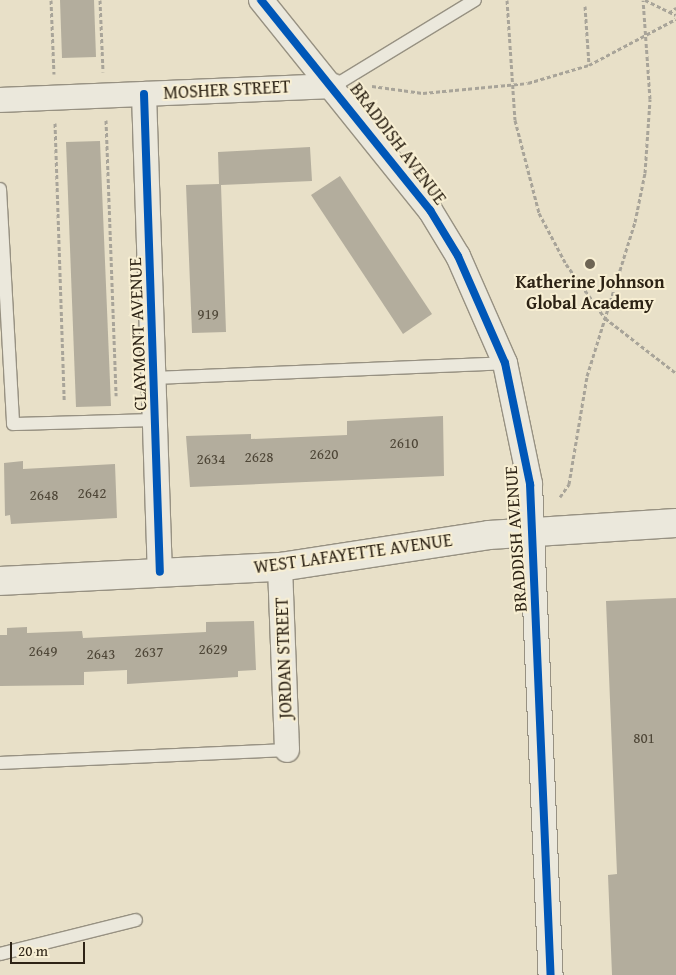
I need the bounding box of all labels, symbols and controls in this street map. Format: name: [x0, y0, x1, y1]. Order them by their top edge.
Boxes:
street label: MOSHER STREET: [163, 76, 291, 104]
street label: BRADDISH AVENUE: [345, 79, 451, 209]
street label: CLAYMONT AVENUE: [125, 257, 151, 411]
marker: Katherine Johnson Global Academy: [584, 258, 596, 270]
place label: Katherine Johnson Global Academy: [515, 272, 665, 314]
house number: 919: [197, 305, 219, 323]
house number: 2610: [390, 434, 418, 452]
house number: 2620: [310, 445, 338, 463]
house number: 2628: [245, 448, 273, 466]
house number: 2634: [197, 450, 225, 468]
street label: BRADDISH AVENUE: [500, 465, 532, 613]
house number: 2642: [78, 484, 106, 502]
house number: 2648: [30, 486, 58, 504]
street label: WEST LAFAYETTE AVENUE: [252, 529, 454, 579]
street label: JORDAN STREET: [271, 597, 297, 719]
house number: 2629: [199, 640, 227, 658]
house number: 2649: [29, 642, 57, 660]
house number: 2637: [135, 643, 163, 661]
house number: 2643: [87, 645, 115, 663]
house number: 801: [633, 729, 655, 747]
scale bar: [12, 932, 88, 964]
text: 20 m: [18, 940, 48, 961]

